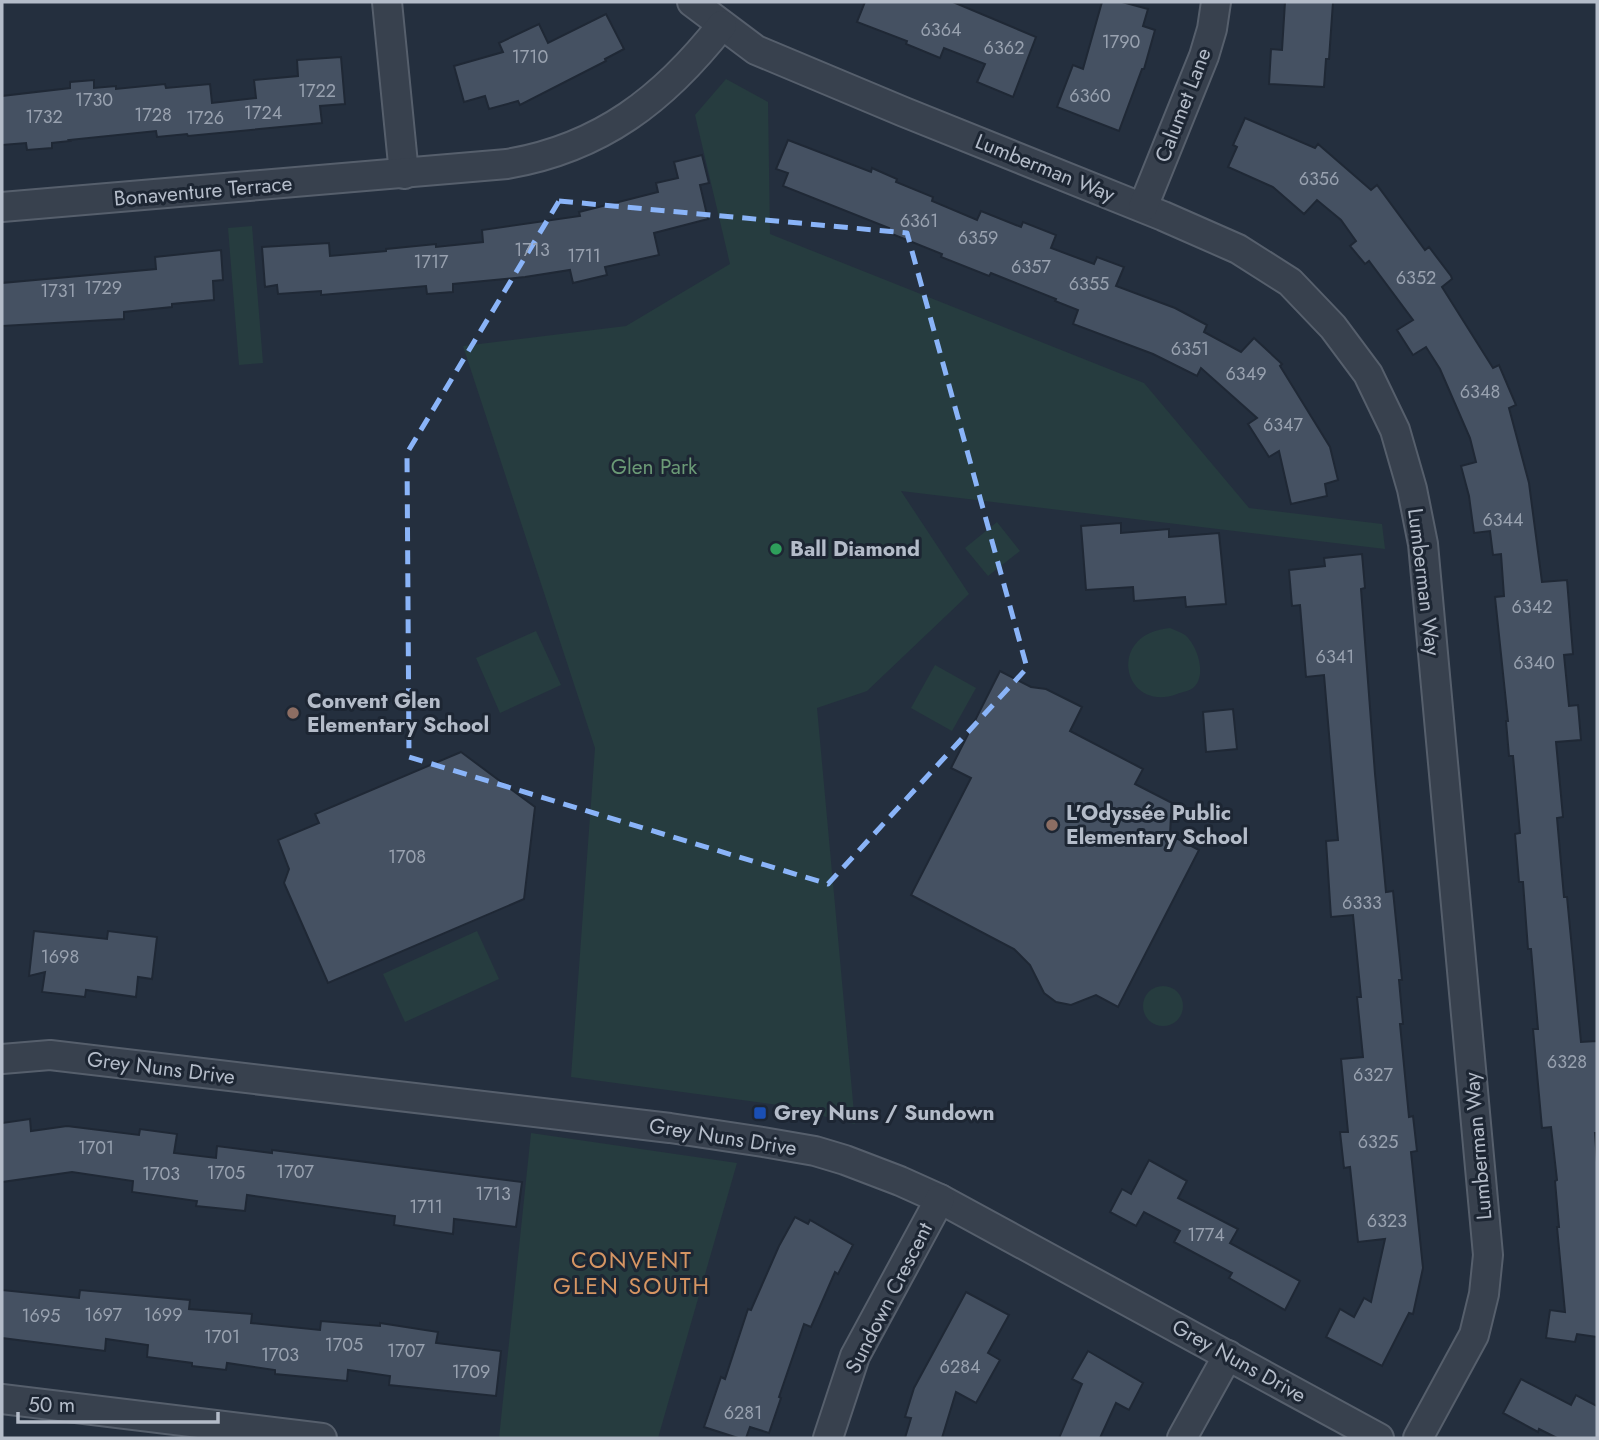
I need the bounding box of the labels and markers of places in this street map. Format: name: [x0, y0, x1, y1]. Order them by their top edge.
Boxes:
place label: Ball Diamond: [790, 534, 920, 564]
marker: Ball Diamond: [768, 541, 784, 557]
place label: Convent Glen Elementary School: [307, 686, 489, 740]
marker: Convent Glen Elementary School: [285, 705, 301, 721]
place label: L'Odyssée Public Elementary School: [1066, 798, 1248, 852]
marker: L'Odyssée Public Elementary School: [1044, 817, 1060, 833]
place label: Grey Nuns / Sundown: [774, 1098, 995, 1128]
marker: Grey Nuns / Sundown: [752, 1105, 768, 1121]

